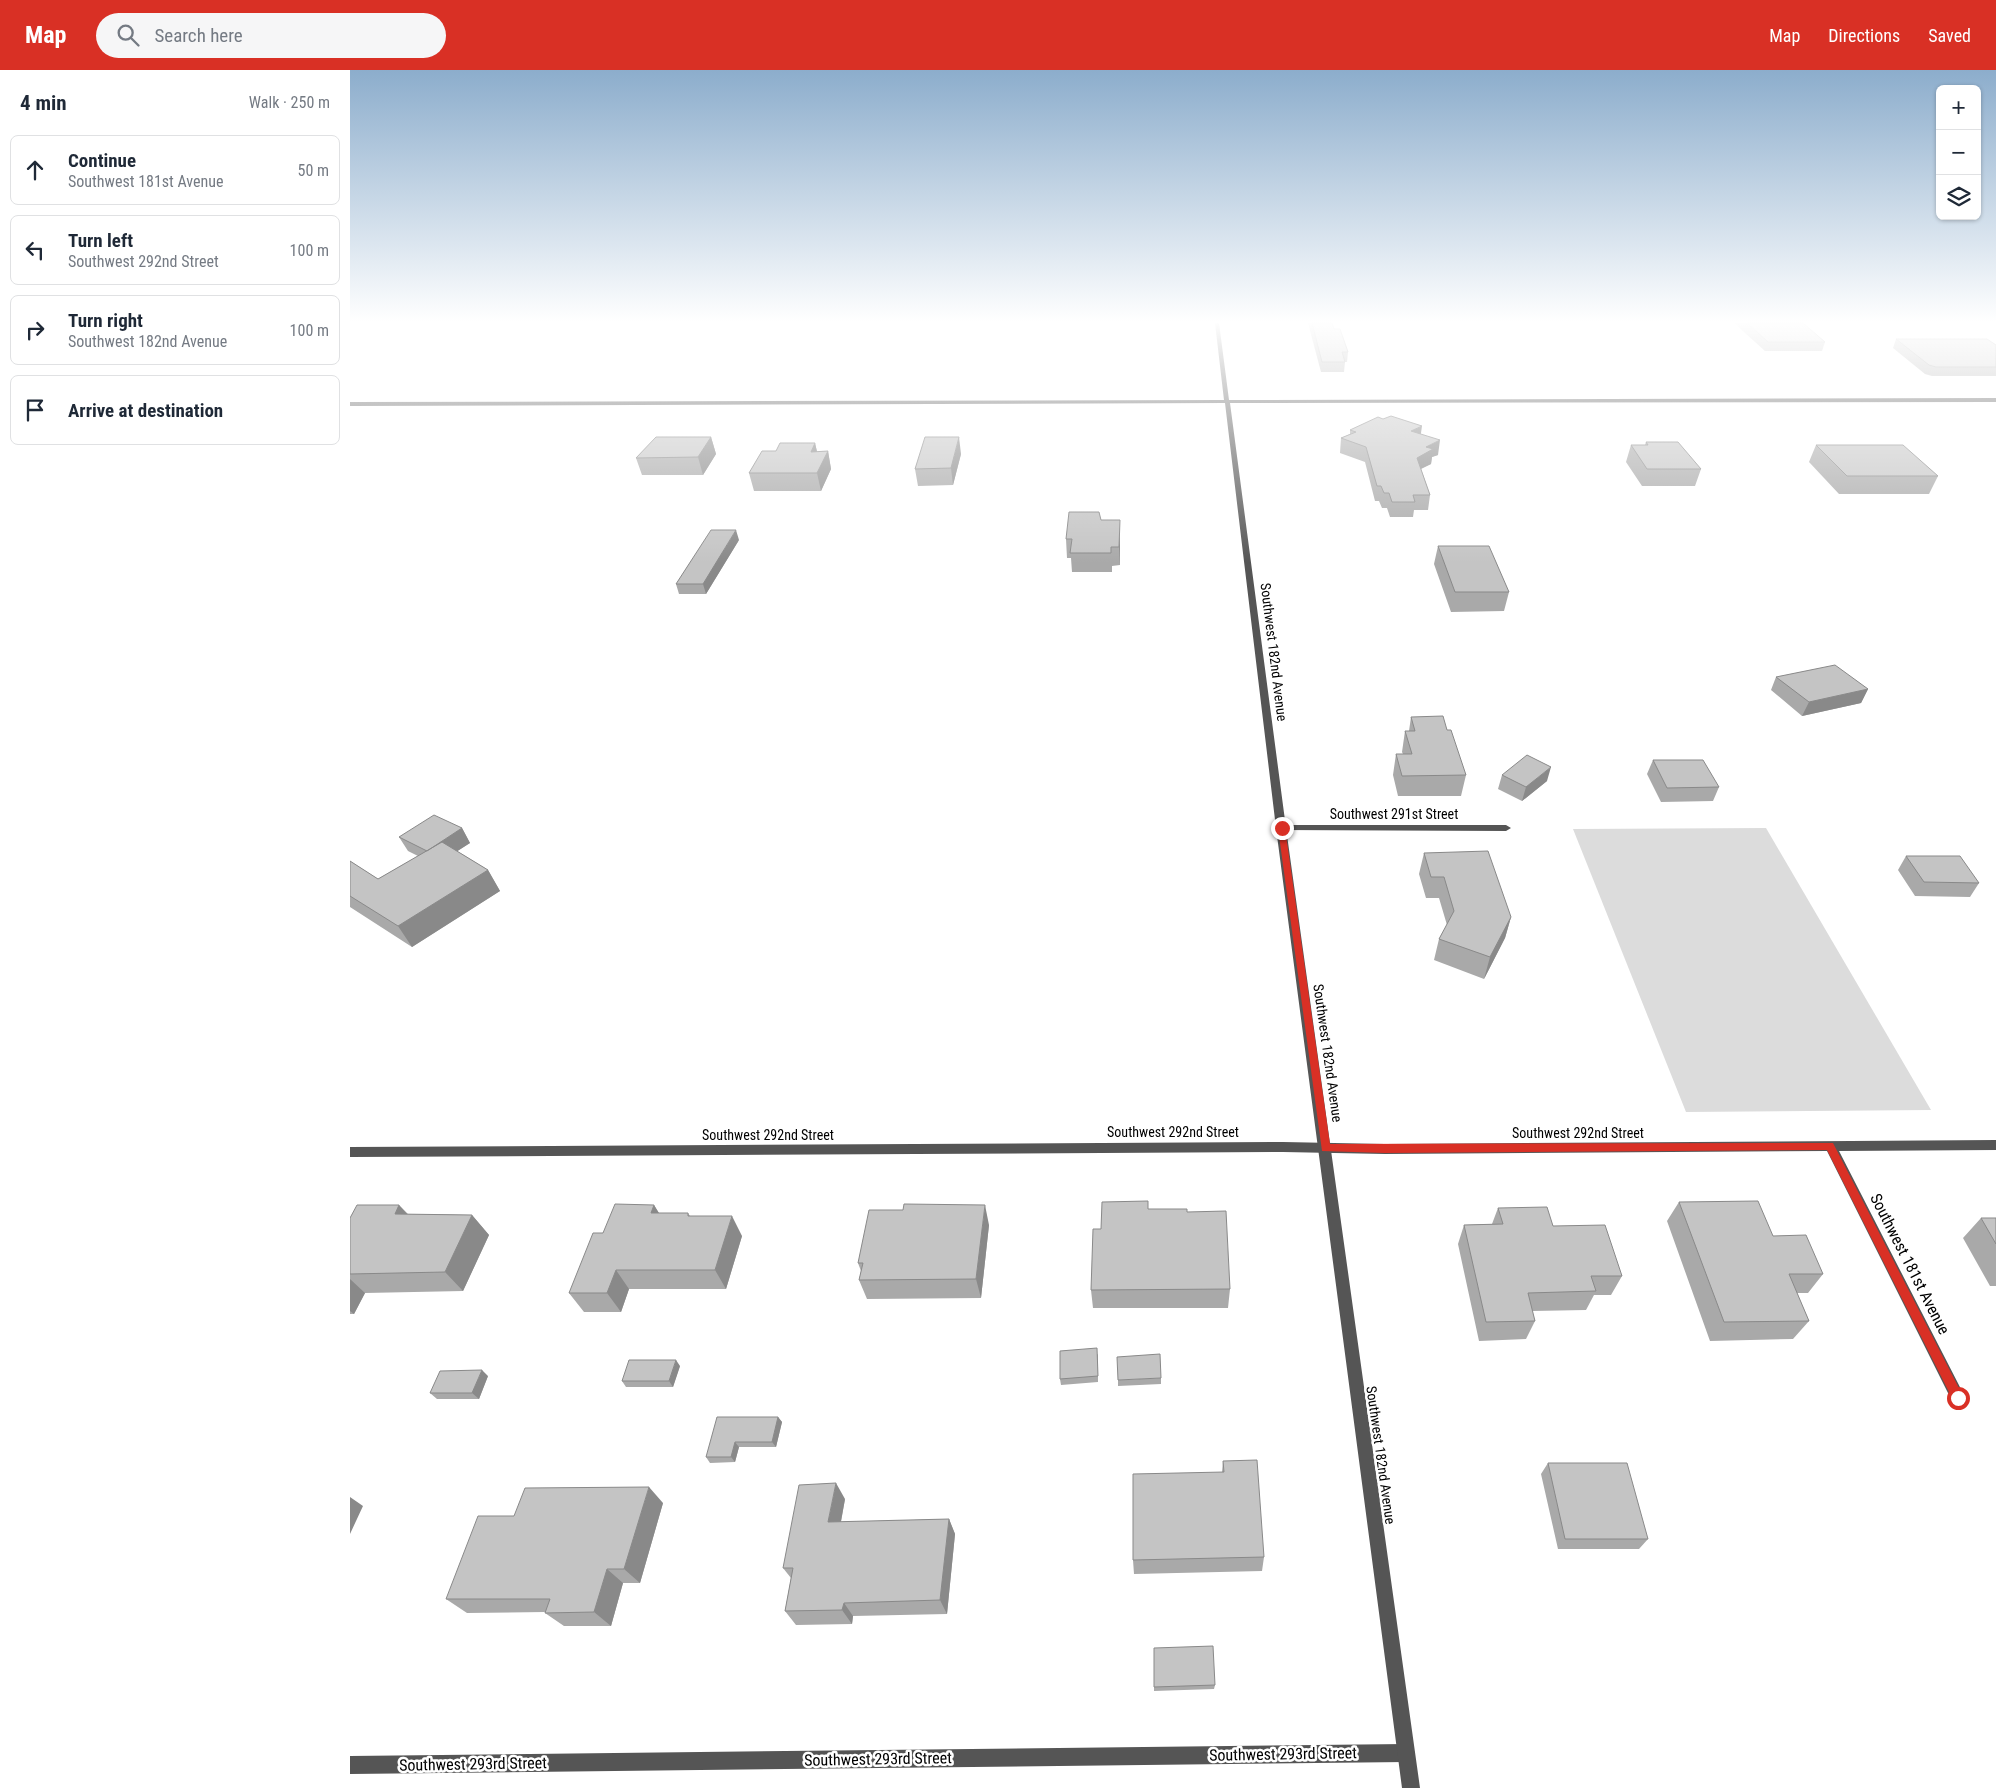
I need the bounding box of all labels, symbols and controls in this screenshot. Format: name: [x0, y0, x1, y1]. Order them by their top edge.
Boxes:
search box: [96, 13, 446, 58]
text: Map: [25, 21, 66, 49]
icon: search: [114, 21, 142, 49]
text: Search here: [154, 24, 243, 47]
text: Map: [1769, 25, 1800, 46]
text: Directions: [1828, 25, 1900, 46]
text: Saved: [1928, 25, 1971, 46]
map controls: [1936, 85, 1981, 220]
button: +: [1936, 85, 1981, 130]
text: 4 min: [20, 91, 67, 115]
text: Walk · 250 m: [249, 93, 330, 112]
button: −: [1936, 130, 1981, 175]
text: Continue: [68, 149, 136, 172]
icon: ahead: [21, 156, 49, 184]
text: 50 m: [297, 161, 329, 180]
text: Southwest 181st Avenue: [68, 172, 224, 191]
button: layers: [1936, 175, 1981, 220]
text: Turn left: [68, 229, 133, 252]
icon: left: [21, 236, 49, 264]
text: 100 m: [290, 241, 329, 260]
text: Southwest 292nd Street: [68, 252, 219, 271]
text: Turn right: [68, 309, 143, 332]
icon: right: [21, 316, 49, 344]
text: 100 m: [290, 321, 329, 340]
text: Southwest 182nd Avenue: [68, 332, 227, 351]
icon: arrive: [21, 396, 49, 424]
text: Arrive at destination: [68, 399, 223, 422]
street label: Southwest 182nd Avenue: [1258, 582, 1290, 723]
street label: Southwest 291st Street: [1330, 806, 1458, 822]
route end: [1271, 817, 1294, 840]
street label: Southwest 182nd Avenue: [1310, 983, 1346, 1124]
street label: Southwest 292nd Street: [1107, 1124, 1239, 1140]
street label: Southwest 292nd Street: [1512, 1125, 1644, 1141]
street label: Southwest 292nd Street: [702, 1127, 834, 1143]
street label: Southwest 181st Avenue: [1866, 1190, 1954, 1338]
street label: Southwest 182nd Avenue: [1363, 1385, 1399, 1526]
route start: [1947, 1387, 1970, 1410]
street label: Southwest 293rd Street: [1209, 1743, 1357, 1765]
street label: Southwest 293rd Street: [804, 1748, 952, 1770]
street label: Southwest 293rd Street: [399, 1753, 547, 1775]

